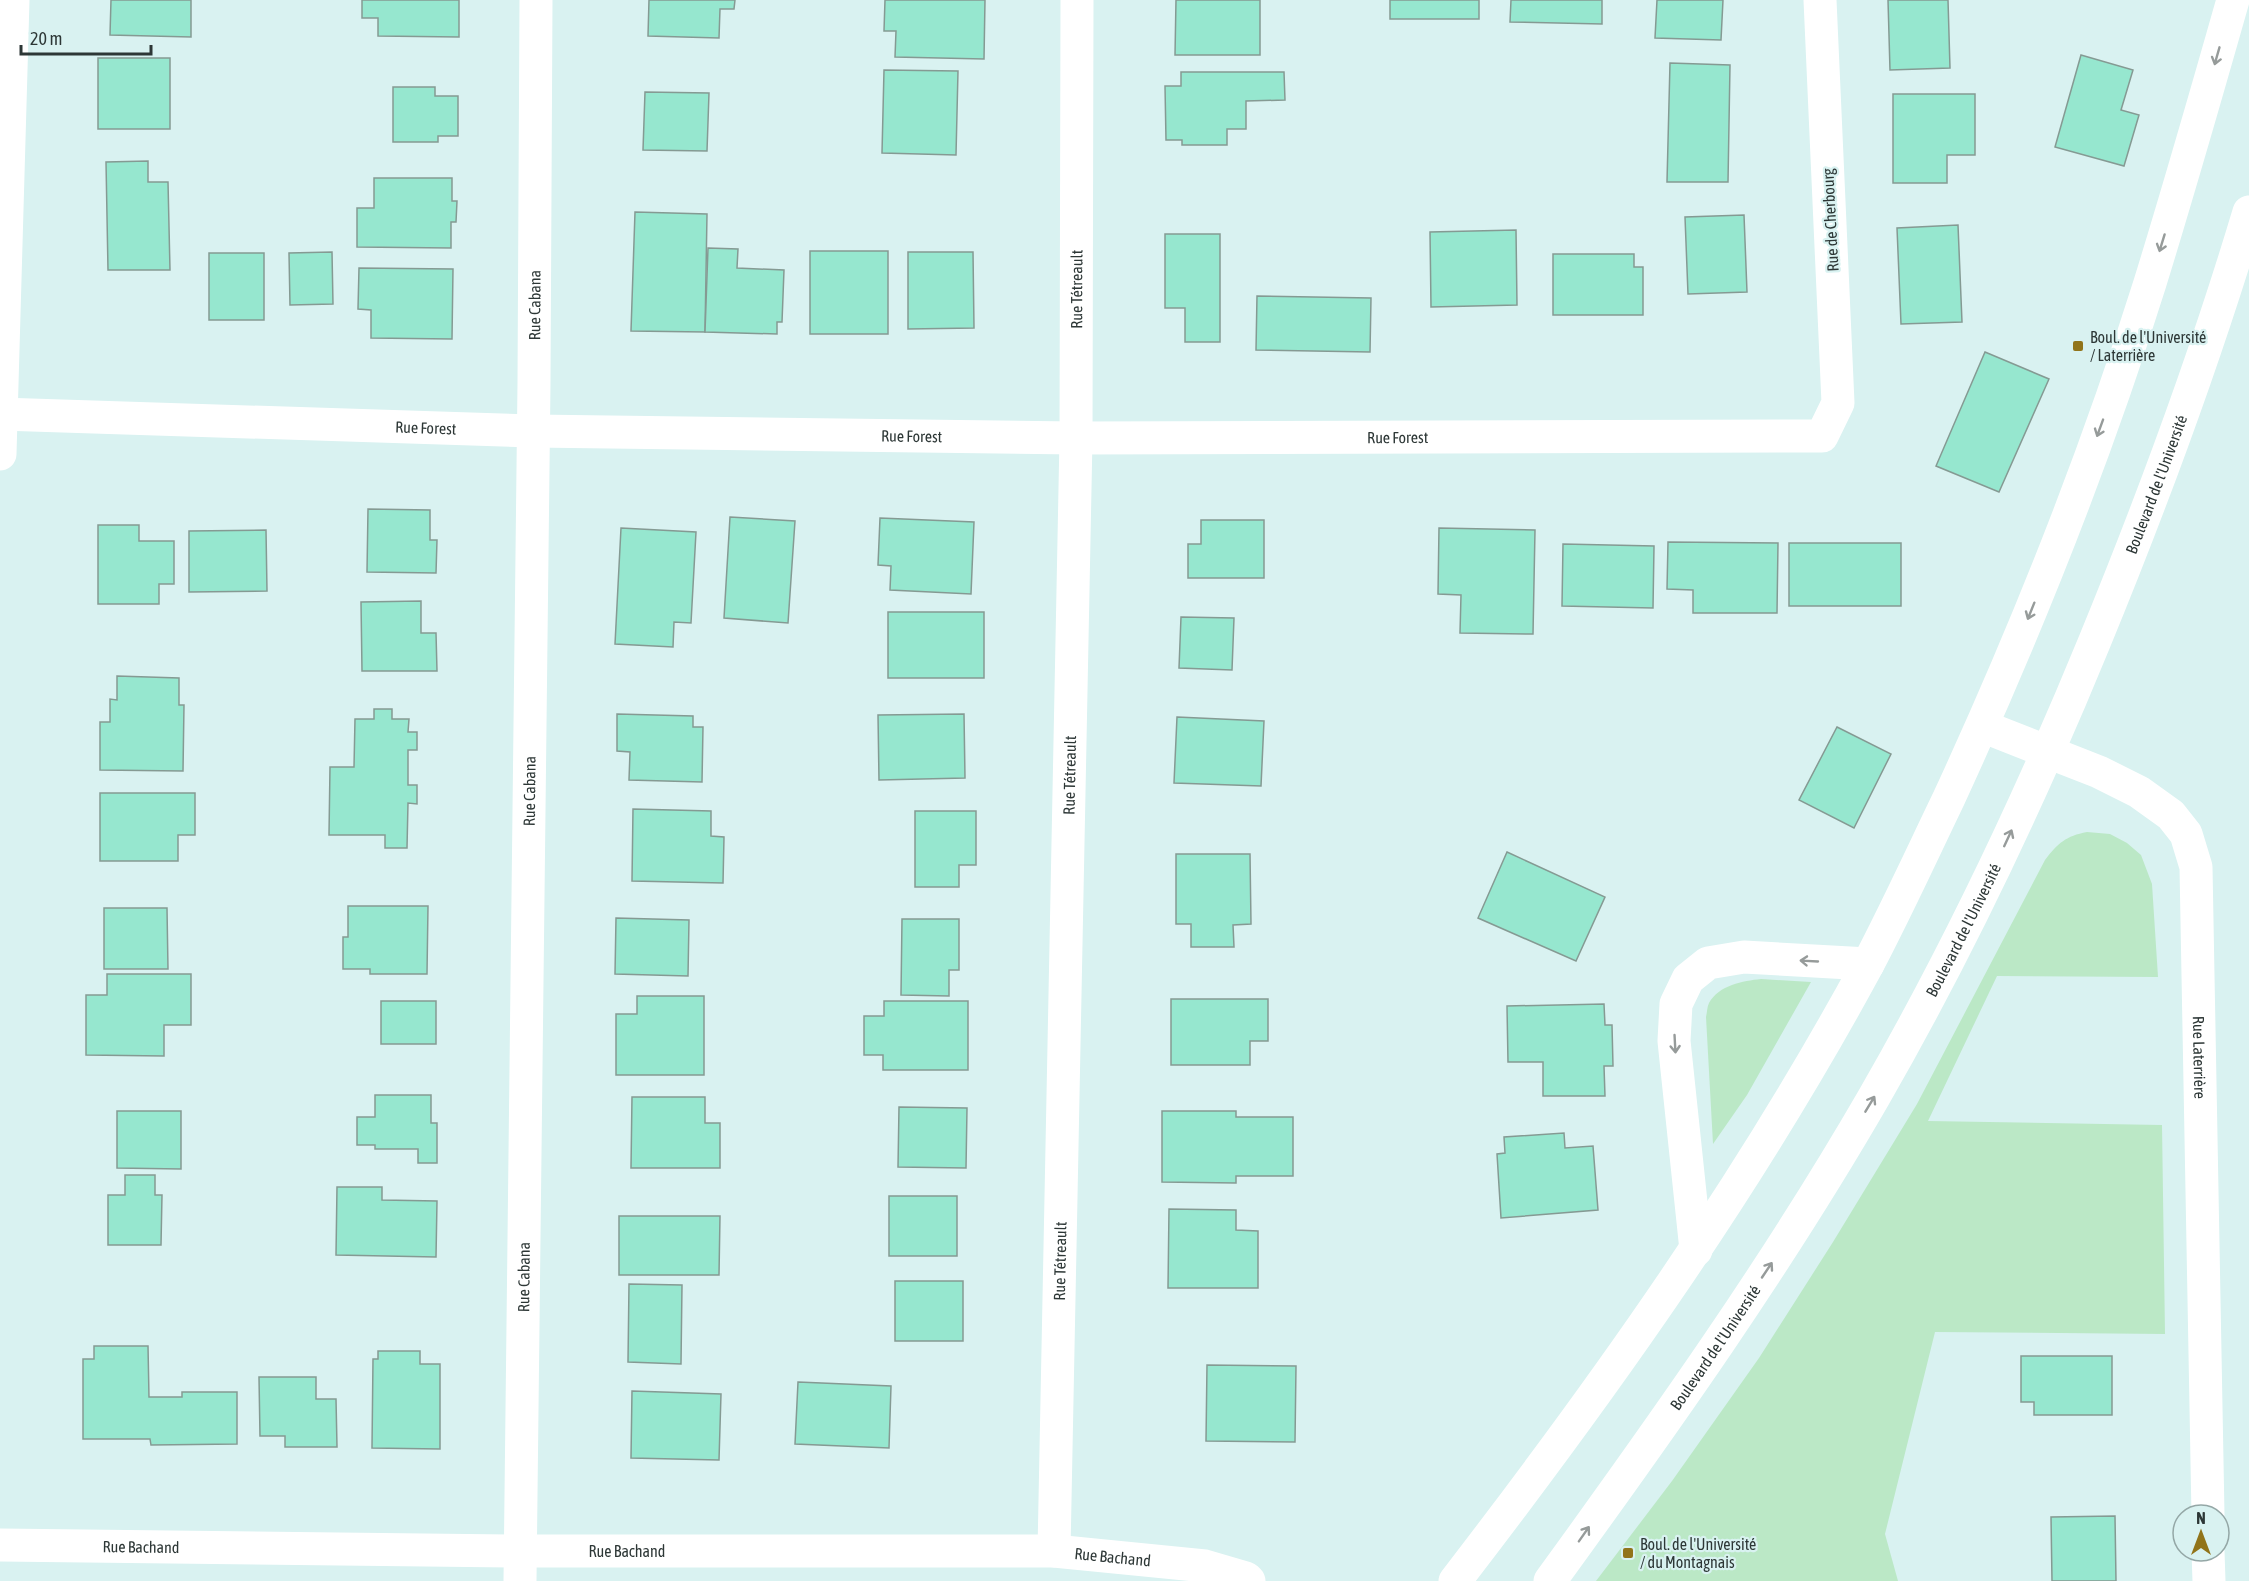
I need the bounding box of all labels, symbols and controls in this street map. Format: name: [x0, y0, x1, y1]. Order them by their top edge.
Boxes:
scale bar: [21, 18, 152, 56]
text: 20 m: [30, 28, 62, 49]
one-way arrow: [2211, 46, 2222, 65]
street label: Rue de Cherbourg: [1818, 168, 1843, 272]
one-way arrow: [2156, 233, 2167, 252]
street label: Rue Tétreault: [1067, 249, 1085, 329]
street label: Rue Cabana: [525, 270, 544, 340]
place label: Boul. de l'Université / Laterrière: [2090, 328, 2206, 364]
marker: Boul. de l'Université / Laterrière: [2071, 339, 2085, 353]
street label: Boulevard de l'Université: [2122, 413, 2190, 556]
street label: Rue Forest: [395, 418, 457, 438]
one-way arrow: [2093, 418, 2104, 437]
street label: Rue Forest: [881, 426, 943, 445]
street label: Rue Forest: [1367, 428, 1429, 446]
one-way arrow: [2025, 601, 2036, 619]
street label: Rue Tétreault: [1060, 735, 1079, 815]
street label: Rue Cabana: [520, 756, 539, 826]
one-way arrow: [2003, 830, 2015, 848]
street label: Boulevard de l'Université: [1922, 861, 2004, 1000]
one-way arrow: [1800, 955, 1820, 966]
street label: Rue Laterrière: [2190, 1016, 2209, 1099]
one-way arrow: [1670, 1033, 1681, 1053]
one-way arrow: [1864, 1096, 1876, 1113]
street label: Rue Tétreault: [1050, 1221, 1070, 1301]
street label: Rue Cabana: [514, 1242, 533, 1312]
one-way arrow: [1760, 1261, 1773, 1278]
street label: Boulevard de l'Université: [1666, 1282, 1764, 1413]
north arrow: [2171, 1503, 2231, 1563]
text: N: [2196, 1509, 2206, 1527]
one-way arrow: [1578, 1526, 1590, 1542]
place label: Boul. de l'Université / du Montagnais: [1640, 1535, 1756, 1572]
street label: Rue Bachand: [103, 1537, 179, 1556]
street label: Rue Bachand: [589, 1542, 665, 1560]
street label: Rue Bachand: [1074, 1544, 1152, 1570]
marker: Boul. de l'Université / du Montagnais: [1621, 1546, 1635, 1560]

